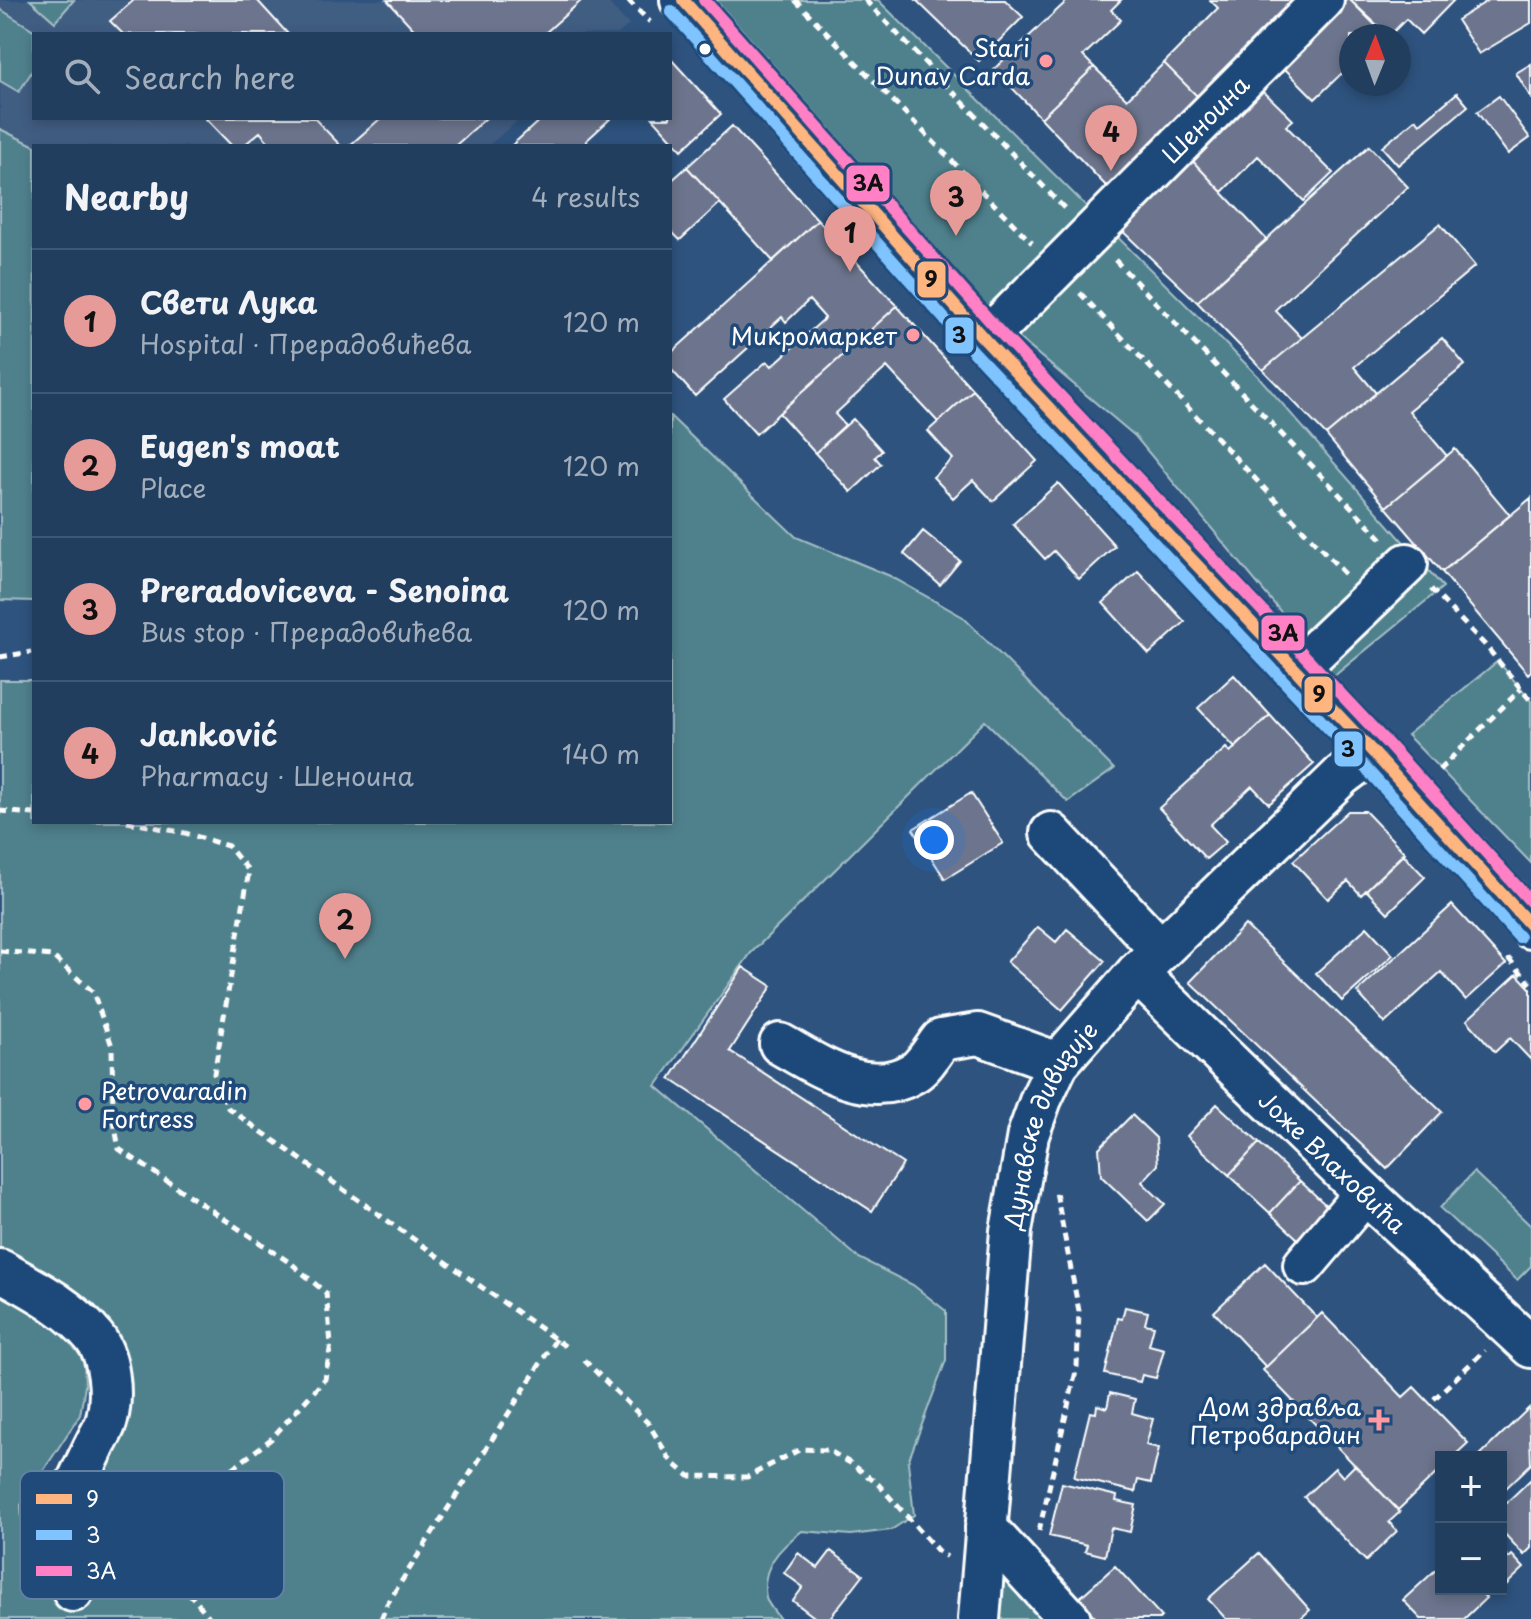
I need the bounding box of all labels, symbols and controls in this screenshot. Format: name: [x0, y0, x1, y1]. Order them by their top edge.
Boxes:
north arrow: [1339, 24, 1411, 96]
place label: Stari Dunav Carda: [876, 29, 1030, 93]
search box: [32, 32, 672, 120]
unlabelled marker: [697, 41, 713, 57]
marker: Stari Dunav Carda: [1037, 52, 1055, 70]
icon: search: [60, 54, 104, 98]
text: Search here: [124, 54, 296, 99]
street label: Шеноина: [1153, 67, 1257, 171]
pin: 4: [1085, 105, 1137, 171]
line badge: 3A: [845, 164, 891, 203]
text: 3A: [852, 165, 884, 198]
text: Nearby: [64, 170, 189, 222]
pin: 3: [930, 170, 982, 236]
text: 4 results: [531, 177, 640, 216]
pin: 1: [824, 206, 876, 272]
line badge: 9: [916, 260, 947, 299]
text: 9: [924, 261, 938, 294]
text: Свети Лука: [140, 279, 317, 324]
text: 1: [84, 302, 96, 341]
text: 120 m: [563, 302, 640, 341]
line badge: 3: [944, 316, 975, 355]
place label: Микромаркет: [731, 317, 897, 353]
text: 3: [952, 317, 966, 350]
text: Hospital · Прерадовићева: [140, 324, 471, 363]
marker: Микромаркет: [904, 326, 922, 344]
text: Eugen's moat: [140, 423, 340, 468]
text: 2: [81, 446, 99, 485]
text: 120 m: [563, 446, 640, 485]
text: Place: [140, 468, 206, 507]
text: Preradoviceva - Senoina: [140, 567, 509, 612]
text: 3: [81, 590, 99, 629]
text: 120 m: [563, 590, 640, 629]
text: Bus stop · Прерадовићева: [140, 612, 472, 651]
line badge: 3A: [1260, 614, 1306, 652]
text: 3A: [1267, 615, 1299, 648]
line badge: 9: [1303, 675, 1334, 714]
text: 9: [1312, 676, 1326, 709]
text: Janković: [140, 711, 278, 756]
line badge: 3: [1333, 730, 1364, 768]
text: 3: [1341, 731, 1355, 764]
text: 4: [81, 734, 99, 773]
text: 140 m: [562, 734, 640, 773]
text: Pharmacy · Шеноина: [140, 756, 414, 795]
your location: [914, 820, 954, 860]
pin: 2: [319, 893, 371, 959]
street label: Дунавске дивизије: [994, 1013, 1105, 1233]
place label: Petrovaradin Fortress: [101, 1072, 248, 1136]
street label: Јоже Влаховића: [1251, 1082, 1415, 1241]
marker: Petrovaradin Fortress: [76, 1095, 94, 1113]
place label: Дом здравља Петроварадин: [1190, 1388, 1361, 1452]
marker: Дом здравља Петроварадин: [1368, 1409, 1390, 1431]
map controls: [1435, 1451, 1507, 1595]
button: +: [1435, 1451, 1507, 1523]
legend: [20, 1471, 284, 1599]
text: 9: [86, 1481, 99, 1514]
text: 3: [86, 1517, 101, 1550]
button: −: [1435, 1523, 1507, 1595]
text: 3A: [86, 1553, 117, 1586]

